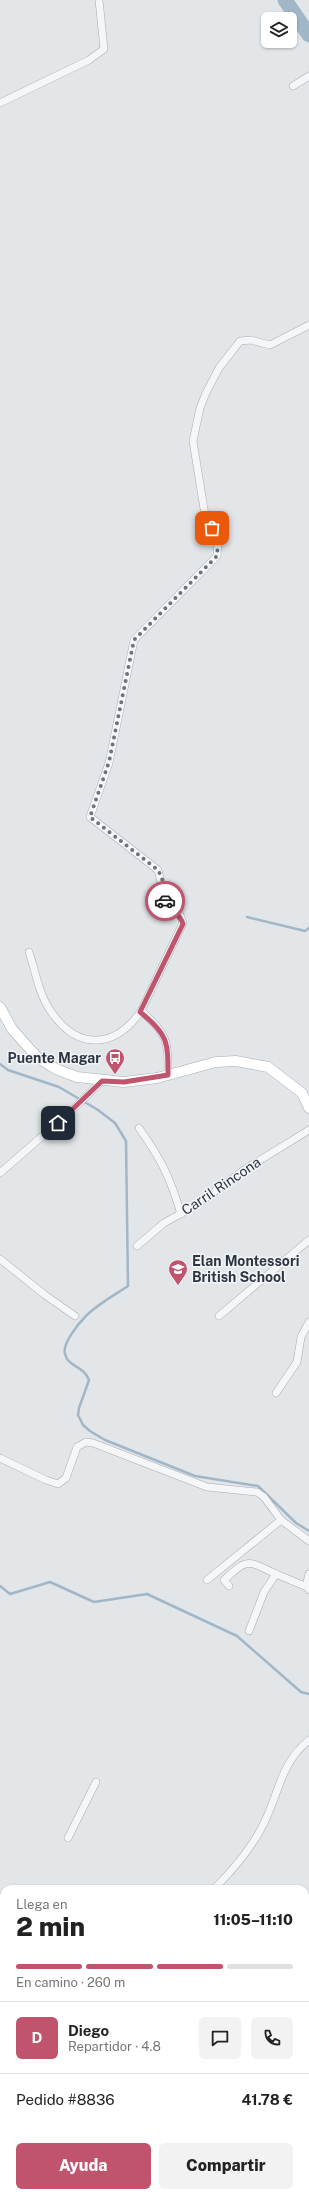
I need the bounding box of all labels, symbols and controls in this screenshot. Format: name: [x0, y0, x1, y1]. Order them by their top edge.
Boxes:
map controls: [261, 12, 297, 48]
button: layers: [261, 12, 297, 48]
pin: [195, 511, 229, 545]
icon: bag: [201, 517, 223, 539]
courier: [145, 881, 185, 921]
icon: car: [154, 890, 176, 912]
bus stop icon: Puente Magar: [104, 1047, 126, 1075]
place label: Puente Magar: [8, 1050, 101, 1066]
pin: [41, 1106, 75, 1140]
icon: home: [47, 1112, 69, 1134]
street label: Carril Rincona: [179, 1154, 263, 1218]
place label: Elan Montessori British School: [192, 1253, 299, 1285]
school or university icon: Elan Montessori British School: [167, 1258, 189, 1286]
text: Llega en: [16, 1897, 67, 1912]
text: 2 min: [16, 1911, 85, 1942]
text: 11:05–11:10: [213, 1911, 293, 1928]
text: En camino · 260 m: [16, 1975, 125, 1990]
button: chat: [199, 2017, 241, 2059]
button: phone: [251, 2017, 293, 2059]
text: Diego: [68, 2022, 109, 2039]
text: D: [32, 2029, 42, 2046]
text: Repartidor · 4.8: [68, 2039, 161, 2054]
text: Pedido #8836: [16, 2091, 115, 2108]
text: 41.78 €: [241, 2091, 293, 2108]
button: Ayuda: [16, 2143, 151, 2189]
button: Compartir: [159, 2143, 293, 2189]

